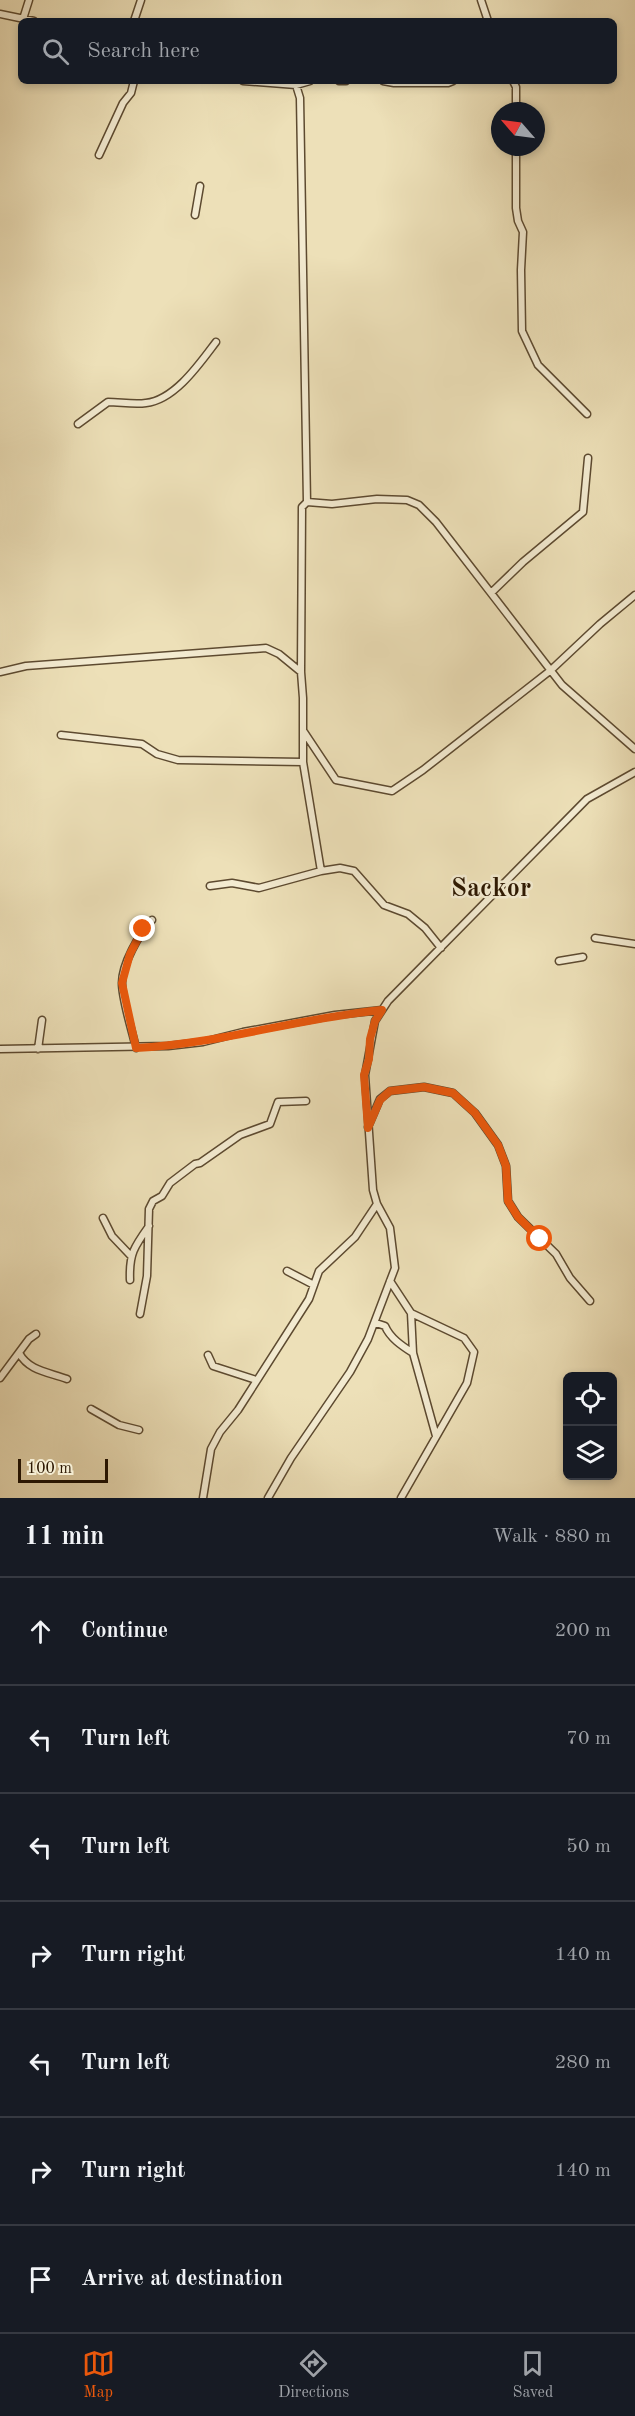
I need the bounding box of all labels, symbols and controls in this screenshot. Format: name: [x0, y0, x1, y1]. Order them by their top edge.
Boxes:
search box: [18, 18, 617, 84]
icon: search: [39, 35, 72, 68]
text: Search here: [87, 40, 200, 62]
north arrow: [491, 102, 545, 156]
district label: Sackor: [451, 876, 531, 902]
route end: [129, 915, 155, 941]
route start: [526, 1225, 552, 1251]
map controls: [563, 1372, 617, 1480]
button: locate: [563, 1372, 617, 1426]
button: layers: [563, 1426, 617, 1480]
scale bar: [18, 1456, 108, 1484]
text: 100 m: [27, 1461, 72, 1477]
text: 11 min: [24, 1524, 104, 1550]
text: Walk · 880 m: [492, 1527, 611, 1547]
icon: ahead: [24, 1615, 57, 1648]
text: Continue: [81, 1620, 168, 1642]
text: 200 m: [555, 1621, 611, 1641]
icon: left: [24, 1723, 57, 1756]
text: Turn left: [81, 1728, 170, 1750]
text: 70 m: [566, 1729, 611, 1749]
icon: left: [24, 1831, 57, 1864]
text: Turn left: [81, 1836, 170, 1858]
text: 50 m: [566, 1837, 611, 1857]
icon: right: [24, 1939, 57, 1972]
text: Turn right: [81, 1944, 185, 1966]
text: 140 m: [555, 1945, 611, 1965]
icon: left: [24, 2047, 57, 2080]
text: Turn left: [81, 2052, 170, 2074]
text: 280 m: [555, 2053, 611, 2073]
icon: right: [24, 2155, 57, 2188]
text: Turn right: [81, 2160, 185, 2182]
text: 140 m: [555, 2161, 611, 2181]
icon: arrive: [24, 2263, 57, 2296]
text: Arrive at destination: [81, 2268, 283, 2290]
tab: Map: [82, 2347, 115, 2403]
tab: Directions: [278, 2347, 349, 2403]
tab: Saved: [513, 2347, 553, 2403]

